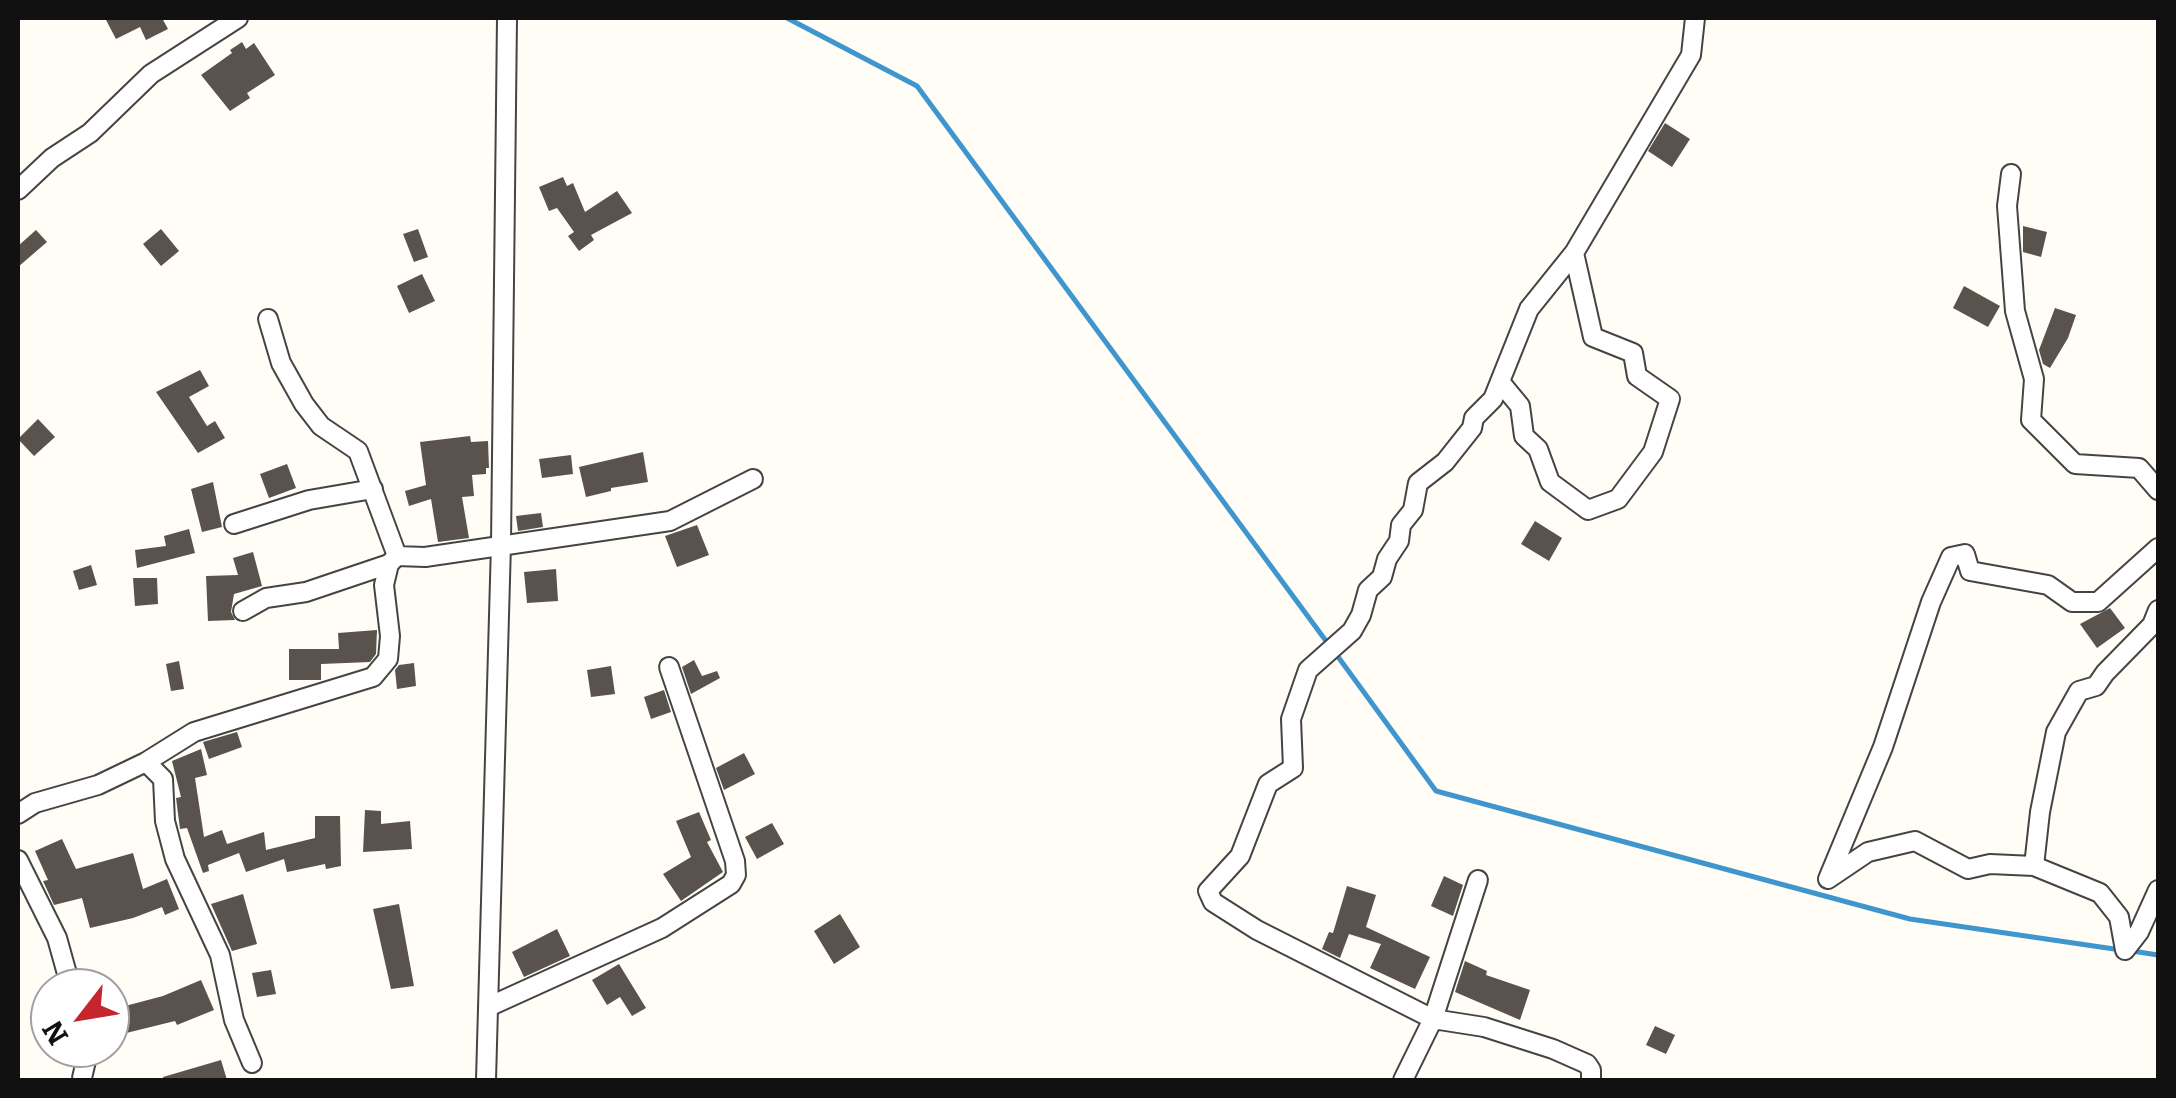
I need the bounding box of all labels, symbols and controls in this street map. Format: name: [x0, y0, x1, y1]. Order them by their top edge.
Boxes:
north arrow: [30, 968, 130, 1068]
text: N: [36, 1015, 75, 1050]

